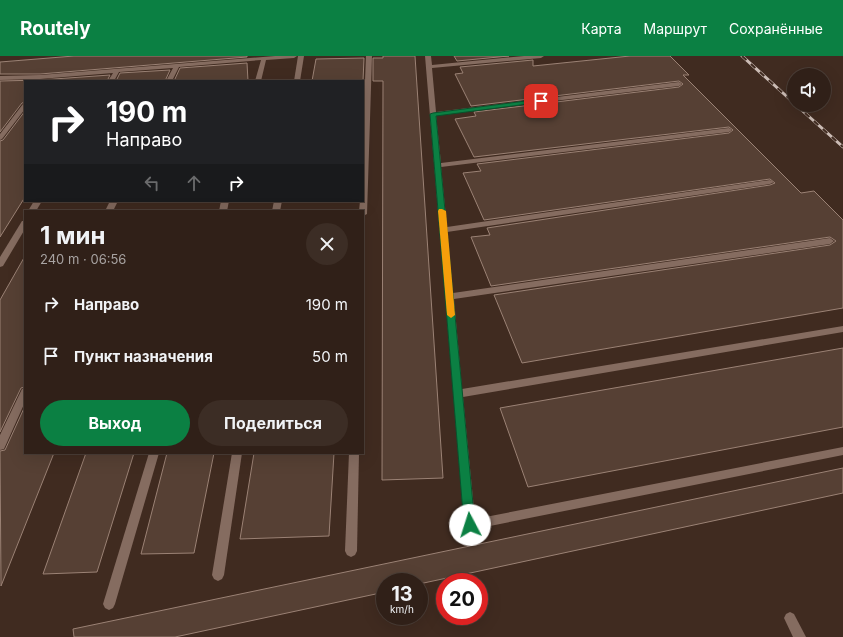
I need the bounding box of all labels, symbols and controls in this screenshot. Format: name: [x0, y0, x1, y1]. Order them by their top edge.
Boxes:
text: Routely: [20, 17, 91, 40]
text: Карта: [581, 20, 622, 37]
text: Маршрут: [644, 20, 707, 37]
text: Сохранённые: [729, 20, 823, 37]
map controls: [787, 68, 831, 112]
button: sound: [787, 68, 831, 112]
pin: [524, 84, 558, 118]
icon: arrive: [530, 90, 552, 112]
text: 190 m: [106, 95, 187, 129]
icon: right: [40, 96, 92, 148]
text: Направо: [106, 129, 182, 150]
icon: left: [141, 172, 163, 194]
icon: ahead: [183, 172, 205, 194]
icon: right: [225, 172, 247, 194]
text: 1 мин: [40, 221, 105, 250]
button: close: [306, 223, 348, 265]
text: 240 m · 06:56: [40, 251, 126, 267]
icon: right: [40, 293, 62, 315]
text: Направо: [74, 295, 139, 314]
text: 190 m: [306, 295, 348, 314]
icon: arrive: [40, 345, 62, 367]
text: Пункт назначения: [74, 347, 213, 366]
text: 50 m: [312, 347, 348, 366]
button: Выход: [40, 400, 190, 446]
button: Поделиться: [198, 400, 348, 446]
position arrow: [449, 504, 491, 546]
speed limit sign: 20: [436, 573, 488, 625]
text: 13: [391, 582, 413, 606]
text: km/h: [390, 603, 414, 615]

